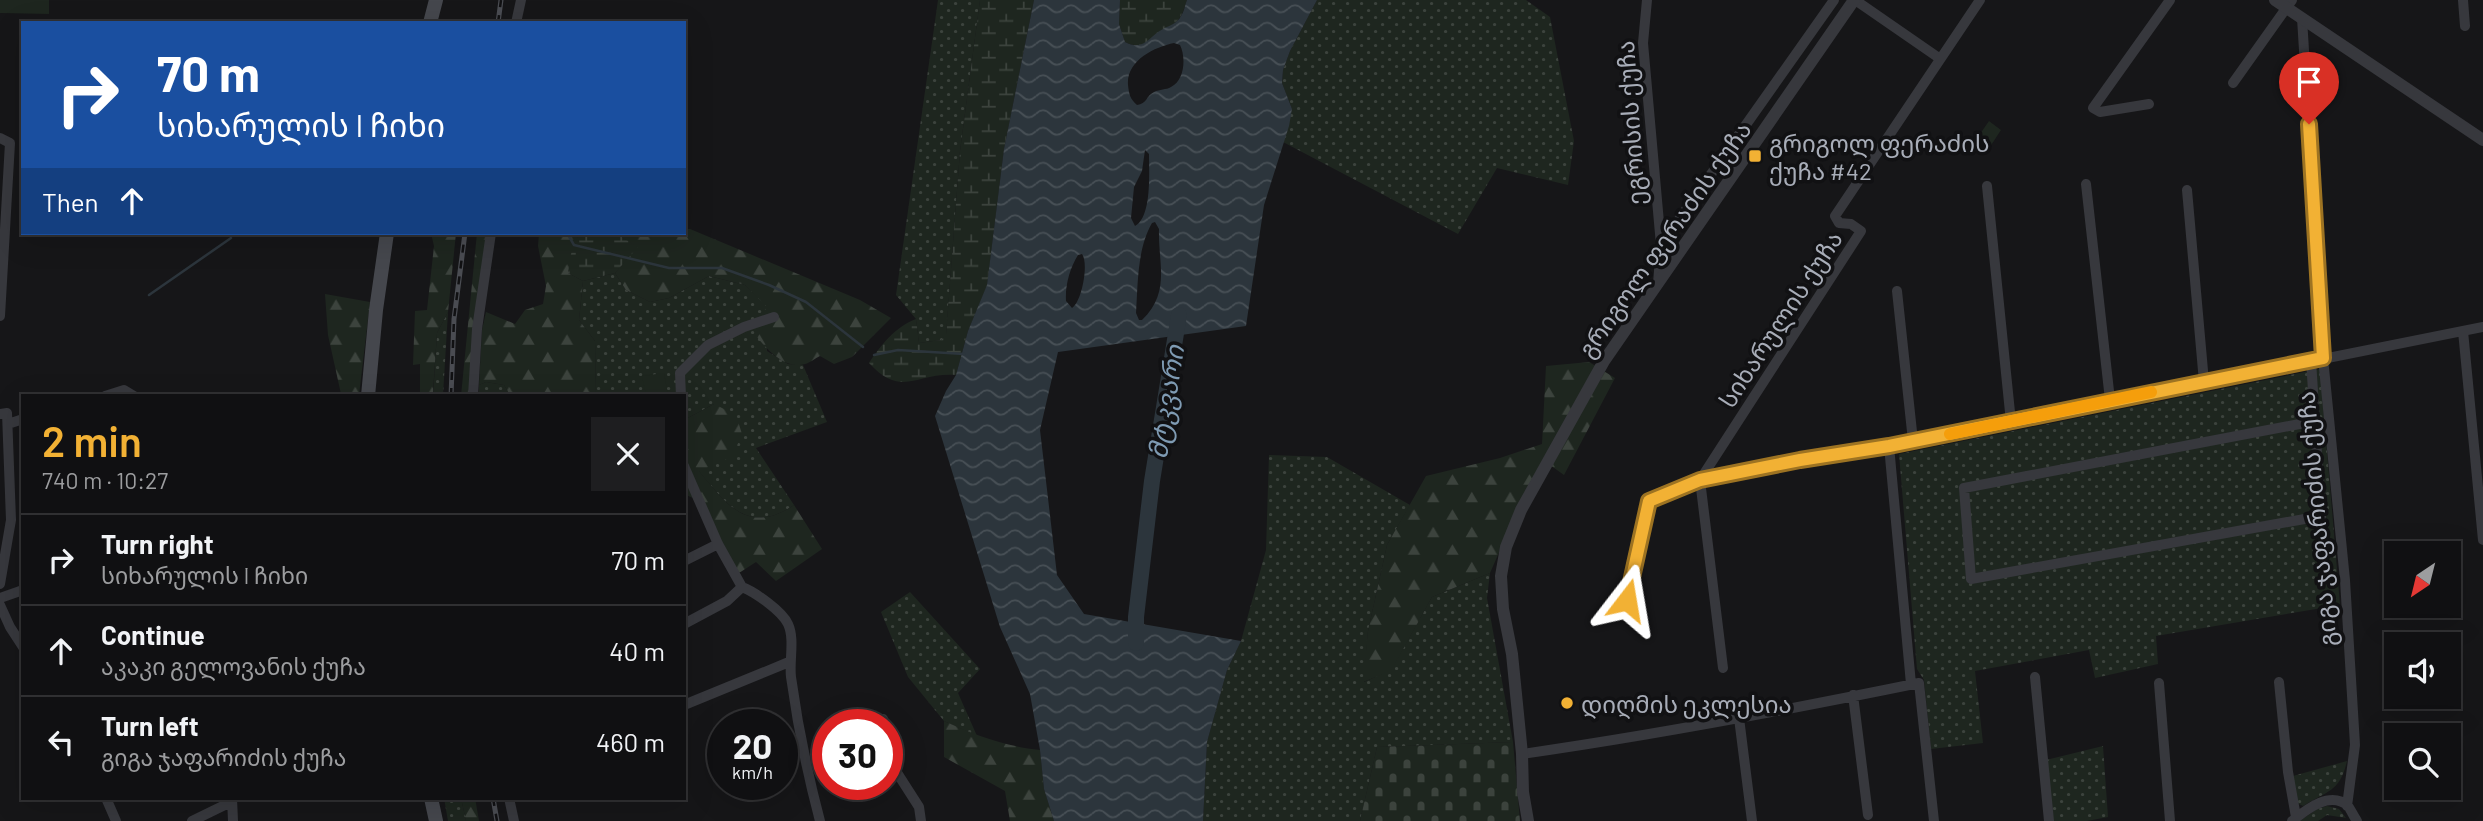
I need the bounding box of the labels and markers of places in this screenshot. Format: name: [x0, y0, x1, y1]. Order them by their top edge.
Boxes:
pin: [2279, 52, 2339, 124]
place label: გრიგოლ ფერაძის ქუჩა #42: [1769, 128, 1990, 186]
marker: გრიგოლ ფერაძის ქუჩა #42: [1747, 148, 1763, 164]
place label: დიღმის ეკლესია: [1581, 689, 1792, 720]
marker: დიღმის ეკლესია: [1559, 695, 1575, 711]

